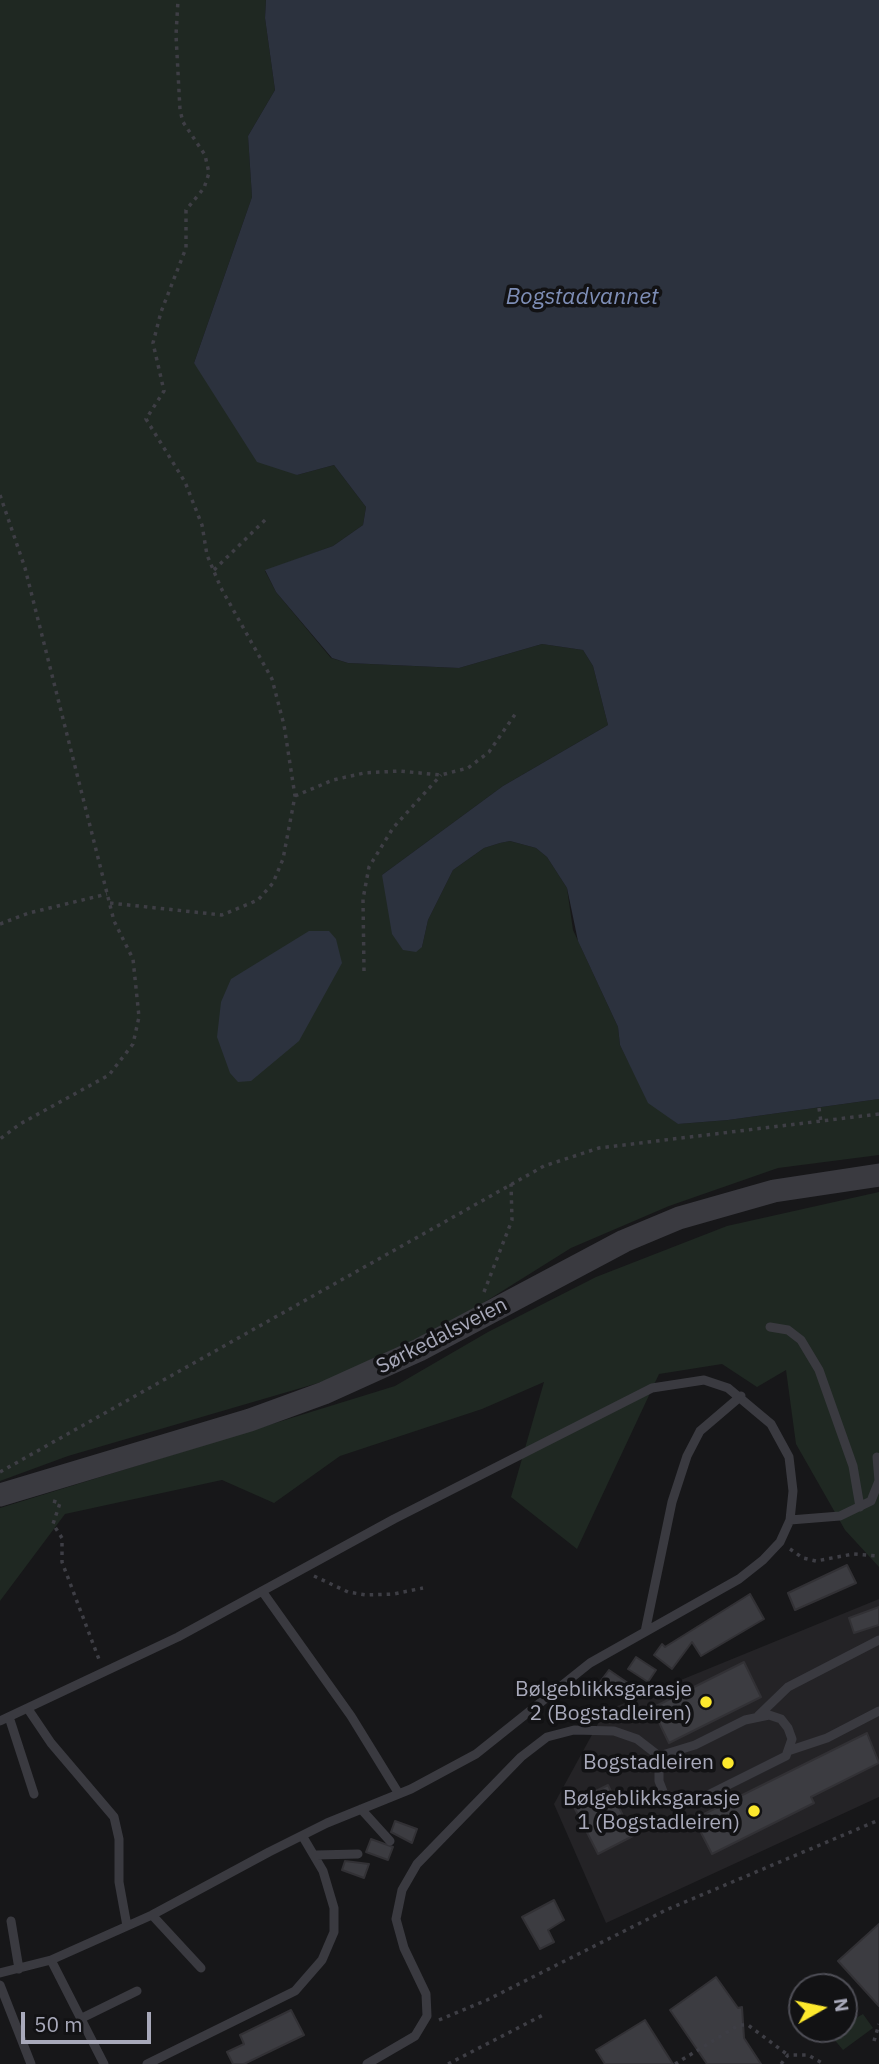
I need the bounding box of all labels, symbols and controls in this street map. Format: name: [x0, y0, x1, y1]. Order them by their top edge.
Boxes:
water label: Bogstadvannet: [506, 283, 658, 311]
street label: Sørkedalsveien: [372, 1292, 512, 1380]
place label: Bølgeblikksgarasje 2 (Bogstadleiren): [515, 1677, 692, 1727]
marker: Bølgeblikksgarasje 2 (Bogstadleiren): [698, 1694, 714, 1710]
place label: Bogstadleiren: [583, 1750, 714, 1776]
marker: Bogstadleiren: [720, 1755, 736, 1771]
place label: Bølgeblikksgarasje 1 (Bogstadleiren): [563, 1786, 740, 1836]
marker: Bølgeblikksgarasje 1 (Bogstadleiren): [746, 1803, 762, 1819]
north arrow: [788, 1973, 858, 2043]
text: N: [829, 1996, 855, 2014]
scale bar: [24, 1997, 154, 2041]
text: 50 m: [34, 2010, 83, 2038]

